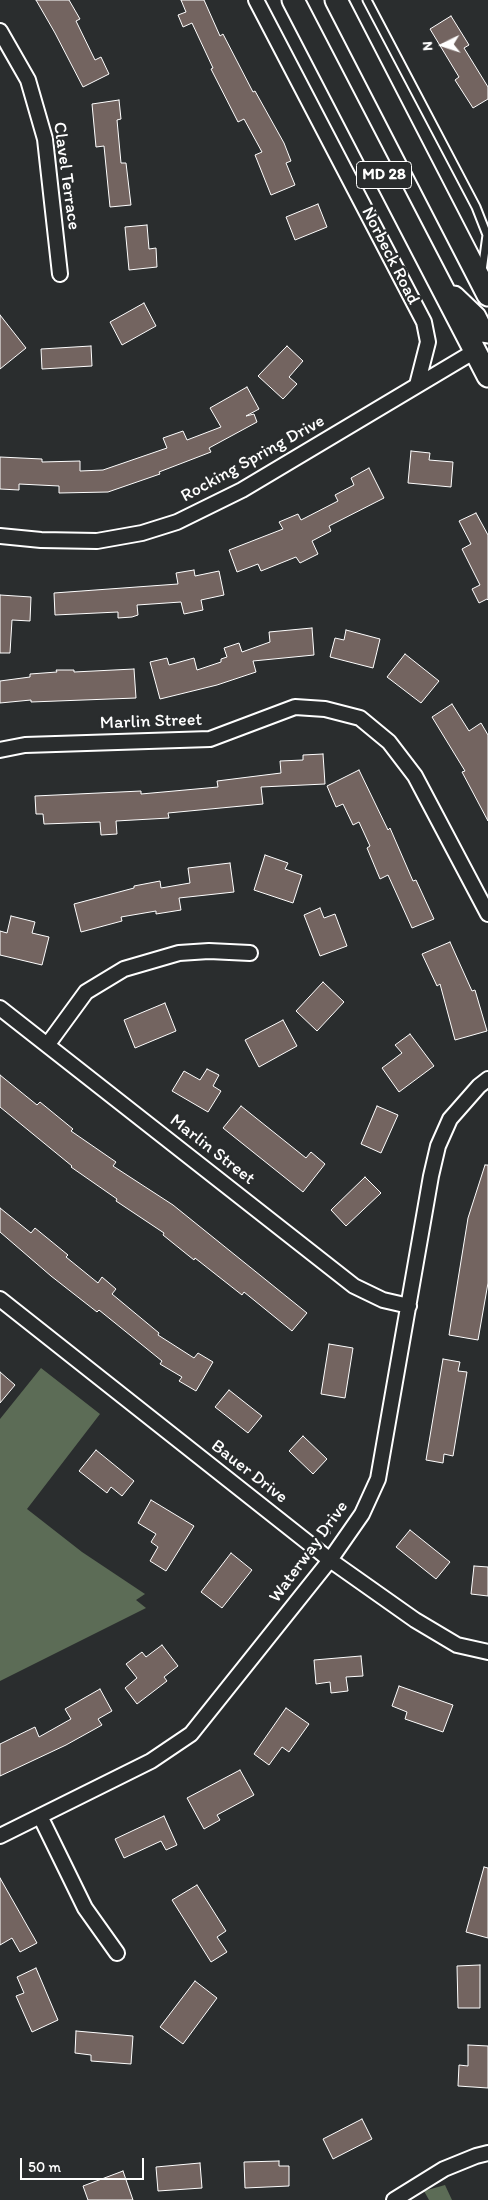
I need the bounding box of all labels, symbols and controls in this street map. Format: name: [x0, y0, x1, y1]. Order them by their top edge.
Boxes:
north arrow: [418, 20, 468, 70]
text: N: [419, 41, 436, 51]
street label: Clavel Terrace: [48, 121, 84, 231]
road number: MD 28: [356, 162, 412, 188]
street label: Norbeck Road: [356, 203, 424, 309]
street label: Rocking Spring Drive: [177, 411, 329, 507]
street label: Marlin Street: [100, 709, 202, 735]
street label: Marlin Street: [165, 1110, 259, 1190]
street label: Bauer Drive: [206, 1435, 292, 1509]
street label: Waterway Drive: [265, 1497, 353, 1607]
scale bar: [22, 2148, 146, 2180]
text: 50 m: [28, 2158, 61, 2176]

